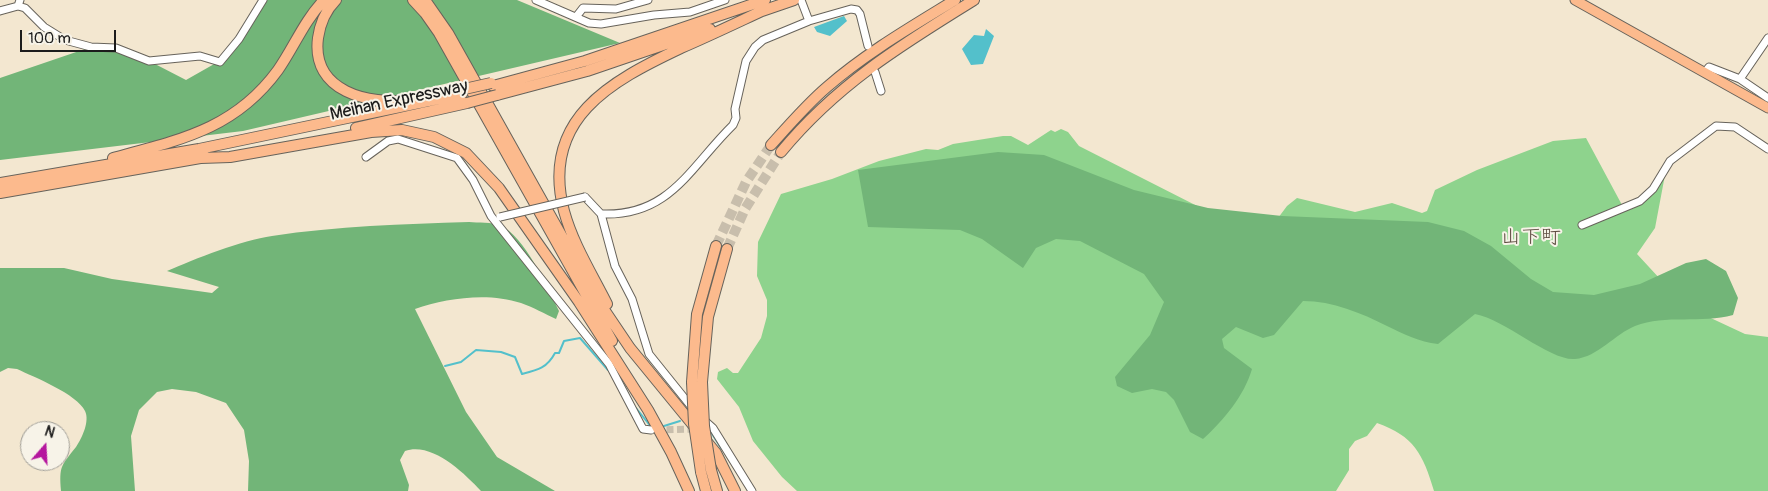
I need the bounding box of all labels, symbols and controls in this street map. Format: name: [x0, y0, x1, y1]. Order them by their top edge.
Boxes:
scale bar: [22, 20, 119, 52]
text: 100 m: [28, 29, 71, 48]
street label: Meihan Expressway: [328, 76, 470, 126]
district label: 山下町: [1501, 226, 1561, 250]
north arrow: [20, 421, 70, 471]
text: N: [42, 423, 57, 442]

